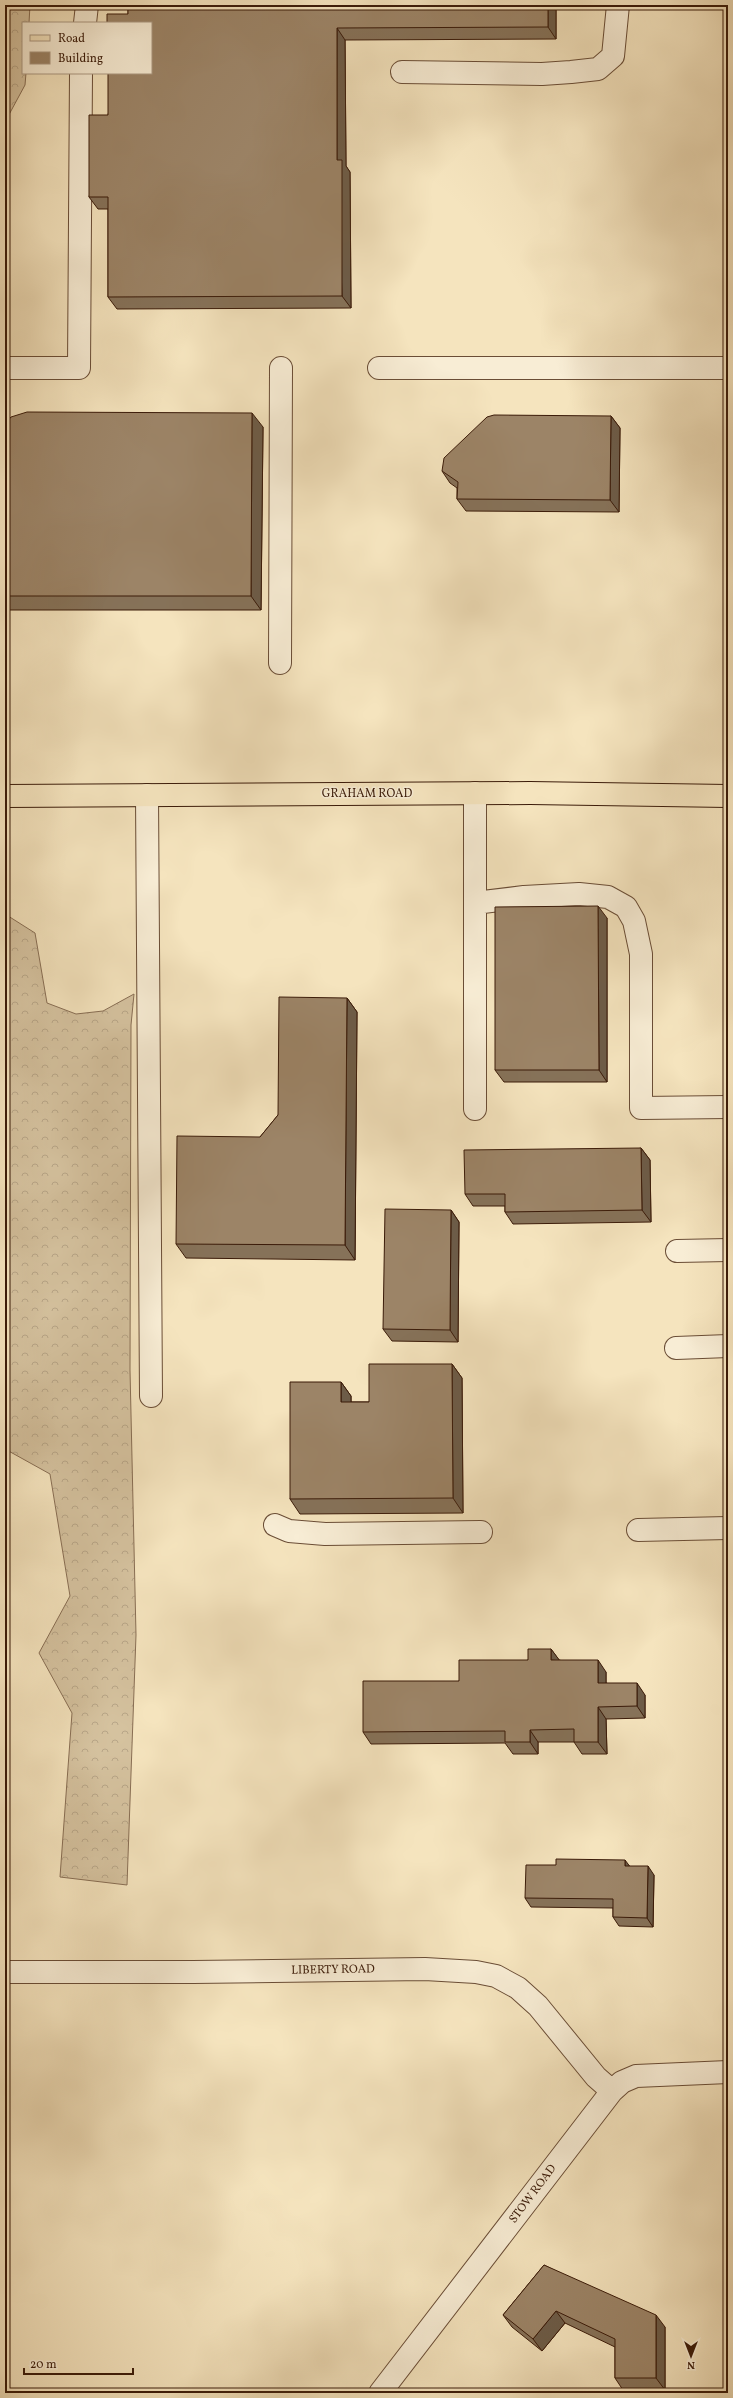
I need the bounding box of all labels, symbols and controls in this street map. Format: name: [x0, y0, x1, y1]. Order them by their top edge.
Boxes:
legend: [22, 22, 152, 74]
text: Road: [58, 31, 85, 47]
text: Building: [58, 51, 103, 67]
street label: GRAHAM ROAD: [322, 786, 412, 802]
street label: LIBERTY ROAD: [291, 1961, 375, 1979]
street label: STOW ROAD: [506, 2161, 561, 2227]
north arrow: [671, 2336, 711, 2376]
scale bar: [24, 2350, 133, 2376]
text: 20 m: [30, 2357, 57, 2373]
text: N: [687, 2357, 695, 2372]

